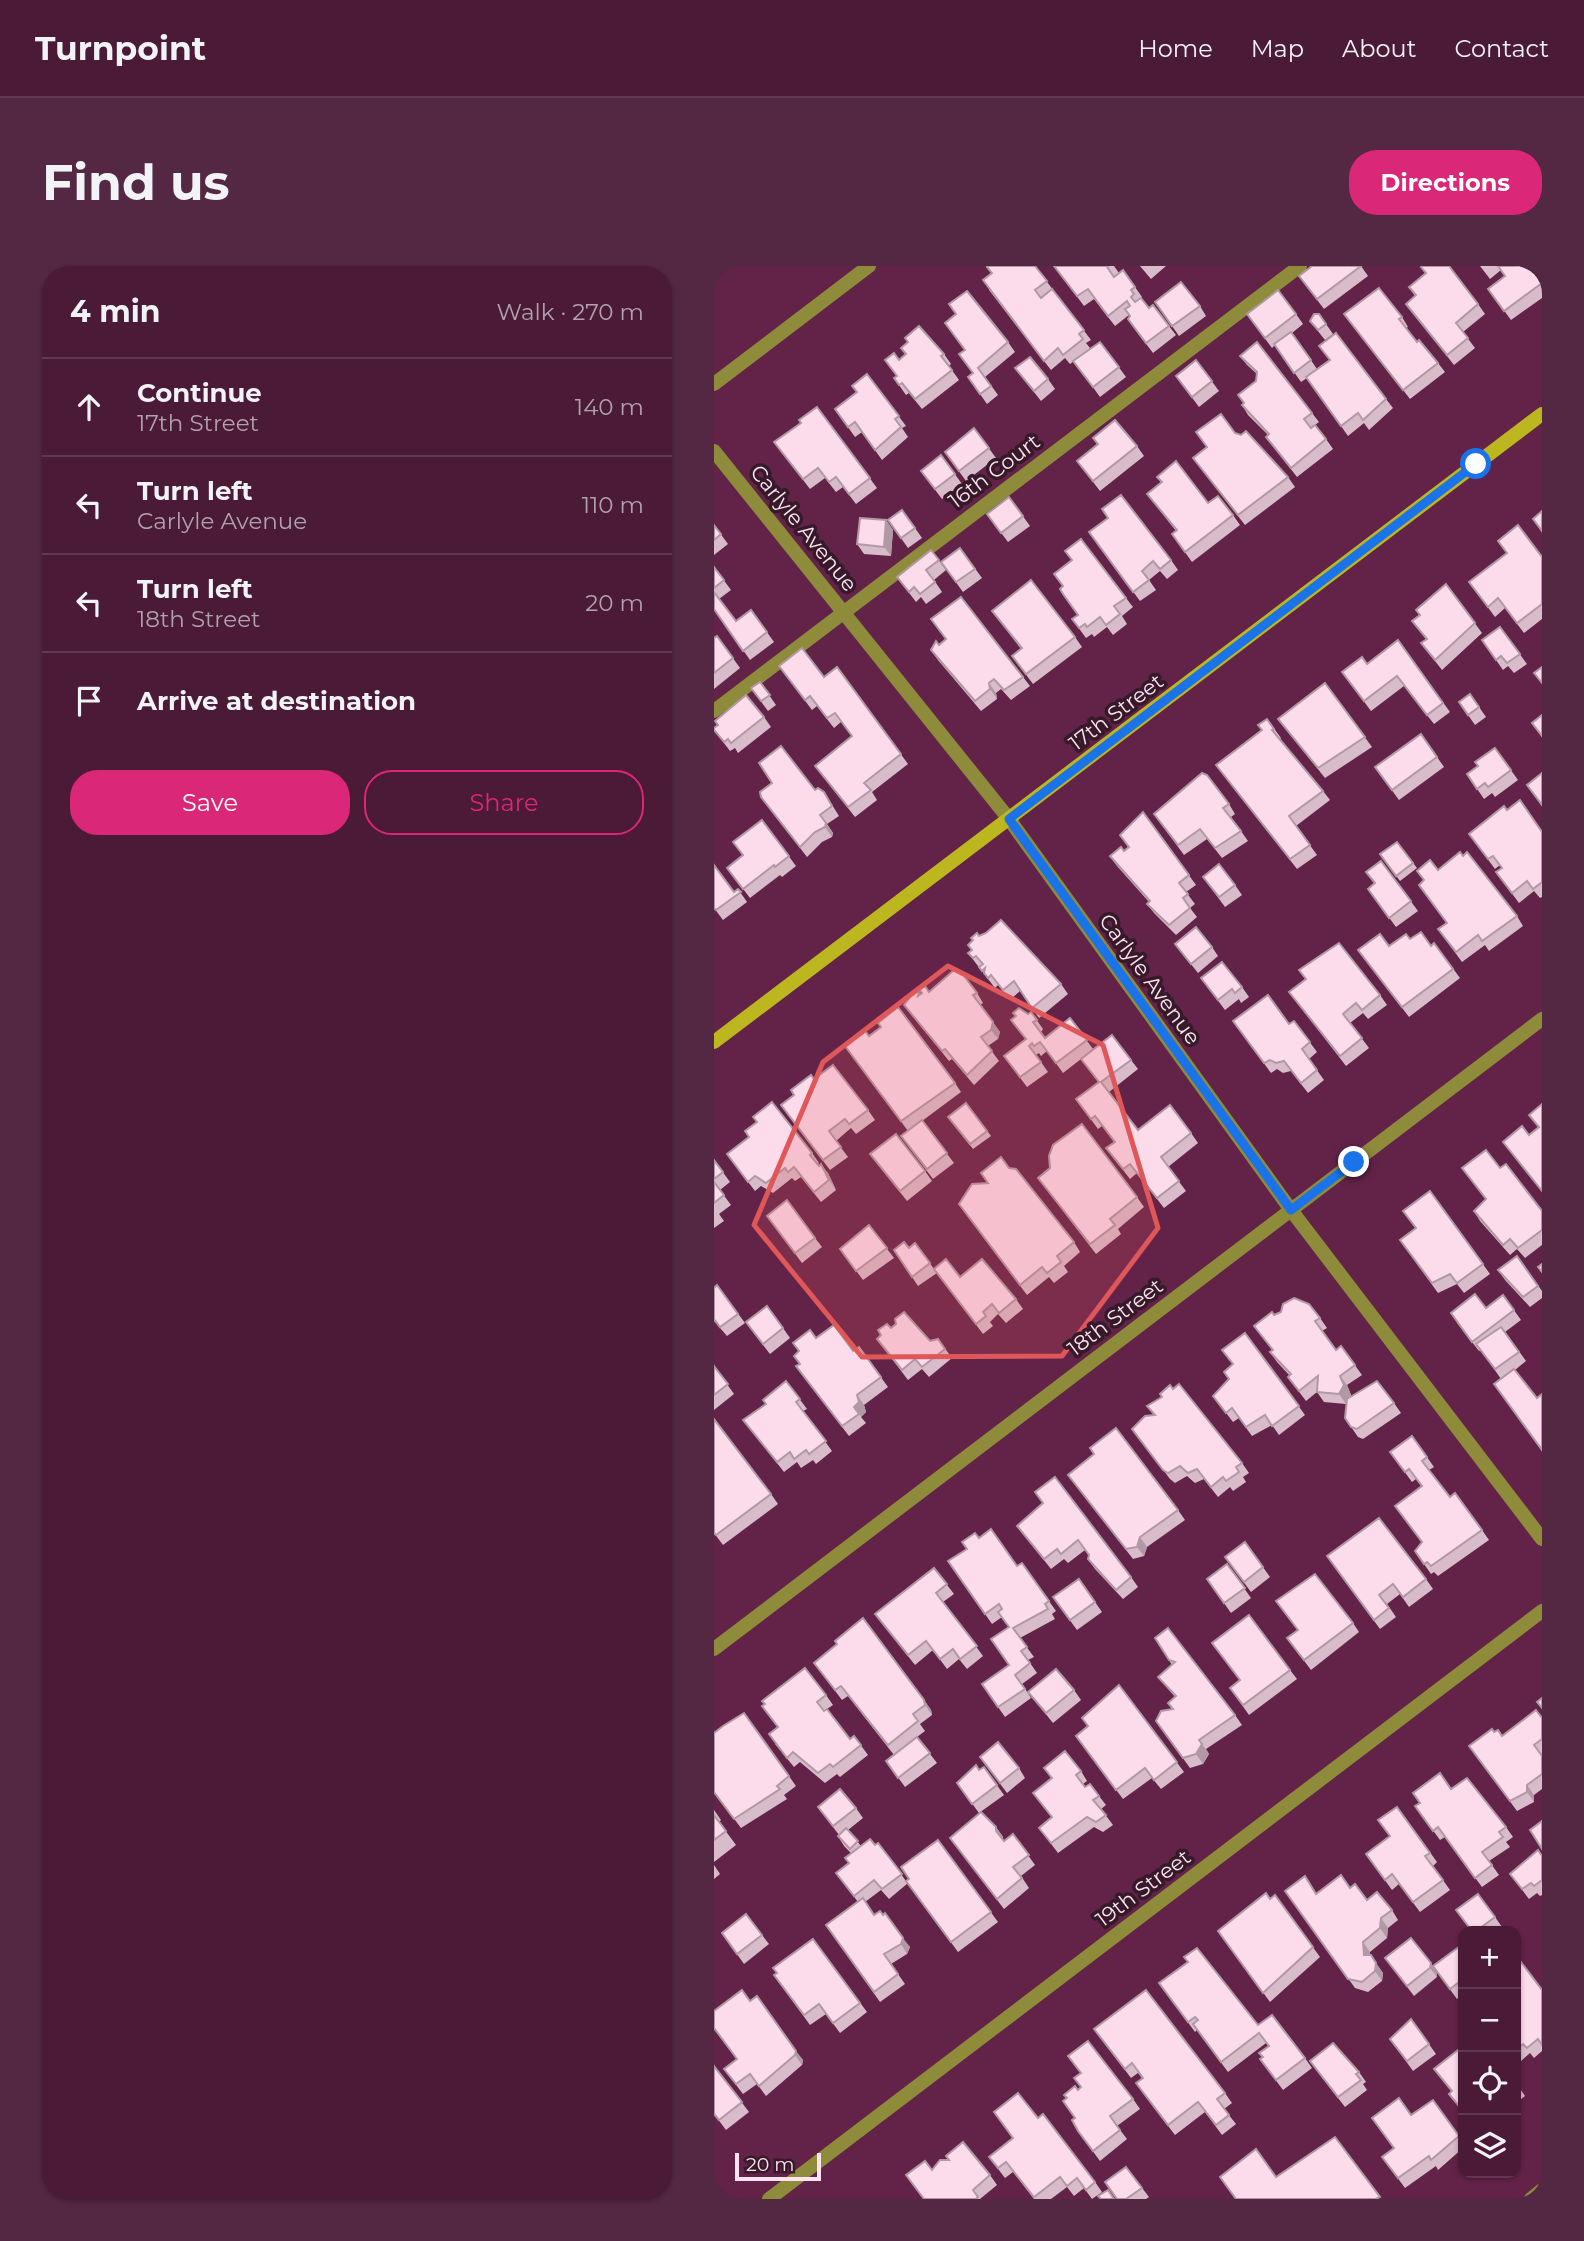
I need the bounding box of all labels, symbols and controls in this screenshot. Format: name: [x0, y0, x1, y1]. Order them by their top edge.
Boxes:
text: Turnpoint: [35, 28, 206, 68]
text: Home: [1138, 34, 1213, 63]
text: Map: [1251, 34, 1304, 63]
text: About: [1342, 34, 1416, 63]
text: Contact: [1454, 34, 1549, 63]
button: Directions: [1349, 150, 1542, 215]
text: Find us: [42, 153, 230, 212]
text: 4 min: [70, 293, 160, 330]
text: Walk · 270 m: [497, 298, 644, 326]
text: Continue: [137, 377, 262, 409]
icon: ahead: [70, 388, 108, 426]
text: 140 m: [575, 393, 644, 421]
text: 17th Street: [137, 409, 259, 437]
street label: 16th Court: [944, 429, 1044, 513]
route start: [1460, 448, 1491, 479]
street label: Carlyle Avenue: [745, 460, 863, 596]
text: Turn left: [137, 475, 253, 507]
icon: left: [70, 486, 108, 524]
text: 110 m: [582, 491, 644, 519]
text: Carlyle Avenue: [137, 507, 307, 535]
text: Turn left: [137, 573, 253, 605]
icon: left: [70, 584, 108, 622]
text: 20 m: [585, 589, 644, 617]
text: 18th Street: [137, 605, 260, 633]
street label: 17th Street: [1064, 669, 1168, 755]
icon: arrive: [70, 682, 108, 720]
text: Arrive at destination: [137, 685, 416, 717]
button: Save: [70, 770, 350, 835]
button: Share: [364, 770, 644, 835]
street label: Carlyle Avenue: [1094, 909, 1206, 1049]
route end: [1338, 1146, 1369, 1177]
street label: 18th Street: [1062, 1273, 1168, 1361]
street label: 19th Street: [1091, 1844, 1195, 1932]
map controls: [1458, 1926, 1521, 2178]
button: +: [1458, 1926, 1521, 1989]
button: −: [1458, 1989, 1521, 2052]
button: locate: [1458, 2052, 1521, 2115]
button: layers: [1458, 2115, 1521, 2178]
scale bar: [735, 2150, 821, 2182]
text: 20 m: [746, 2153, 794, 2176]

